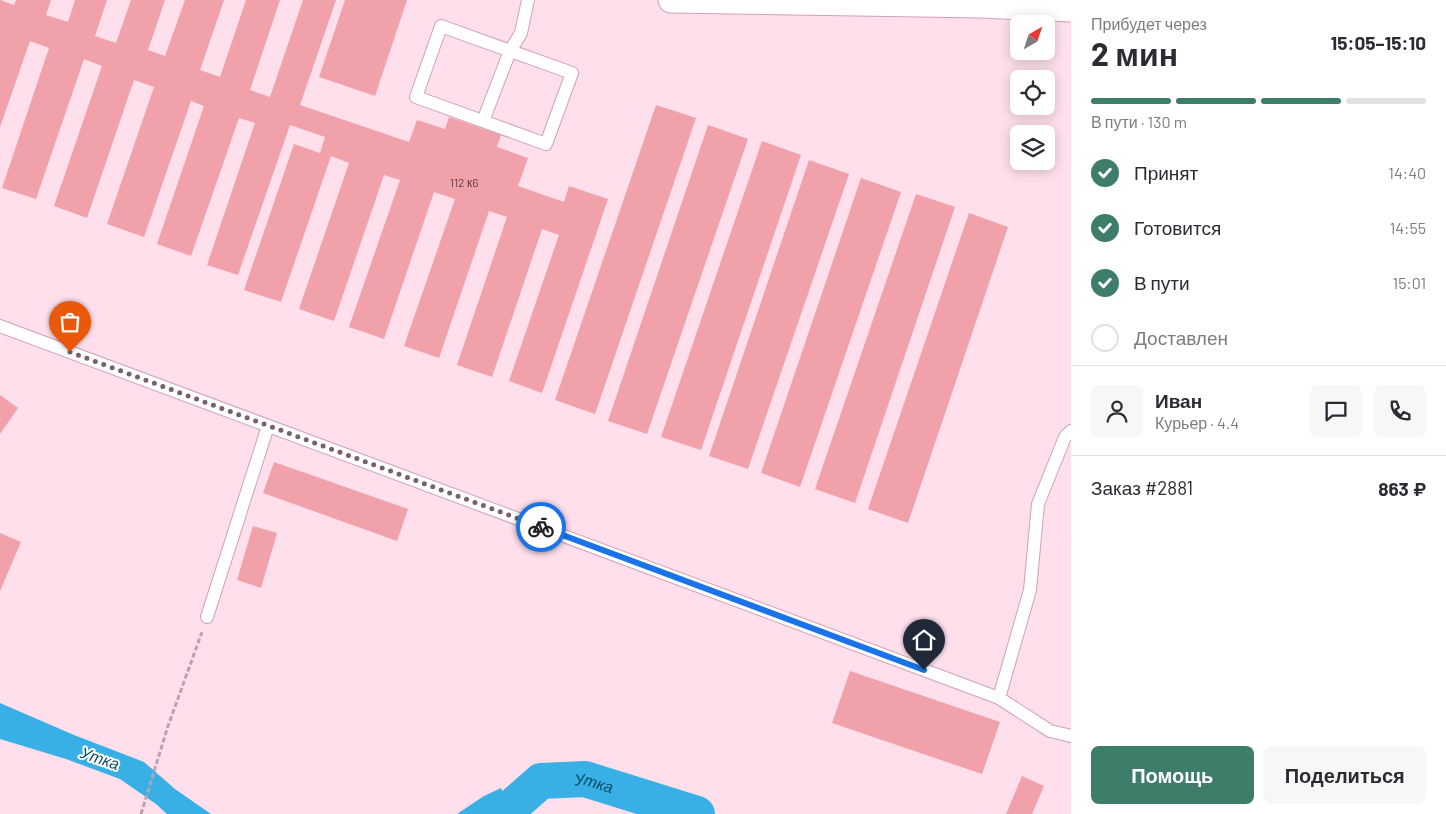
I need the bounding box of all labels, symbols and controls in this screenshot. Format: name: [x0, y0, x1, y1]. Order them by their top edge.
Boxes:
text: Прибудет через: [1091, 14, 1207, 33]
north arrow: [1010, 15, 1055, 60]
map controls: [1010, 15, 1055, 170]
text: 15:05–15:10: [1331, 31, 1426, 54]
text: 2 мин: [1091, 34, 1178, 72]
button: locate: [1010, 70, 1055, 115]
text: В пути · 130 m: [1091, 112, 1187, 131]
button: layers: [1010, 125, 1055, 170]
icon: check: [1091, 159, 1119, 187]
text: Принят: [1134, 161, 1198, 184]
text: 14:40: [1388, 163, 1426, 182]
house number: 112 к6: [450, 175, 478, 189]
icon: check: [1091, 214, 1119, 242]
text: Готовится: [1134, 216, 1221, 239]
text: 14:55: [1390, 218, 1426, 237]
icon: check: [1091, 269, 1119, 297]
text: В пути: [1134, 271, 1190, 294]
text: 15:01: [1393, 273, 1426, 292]
pin: [49, 301, 91, 352]
icon: bag: [56, 308, 84, 336]
text: Доставлен: [1134, 326, 1228, 349]
button: person: [1091, 385, 1143, 437]
button: chat: [1310, 385, 1362, 437]
button: phone: [1374, 385, 1426, 437]
text: Иван: [1155, 389, 1202, 412]
text: Курьер · 4.4: [1155, 413, 1239, 432]
text: Заказ #2881: [1091, 476, 1193, 499]
text: 863 ₽: [1378, 477, 1426, 500]
courier: [516, 502, 566, 552]
icon: bike: [527, 513, 555, 541]
pin: [903, 619, 945, 670]
icon: home: [910, 626, 938, 654]
water label: Утка: [77, 742, 122, 773]
button: Помощь: [1091, 746, 1254, 804]
button: Поделиться: [1264, 746, 1426, 804]
water label: Утка: [573, 769, 616, 796]

